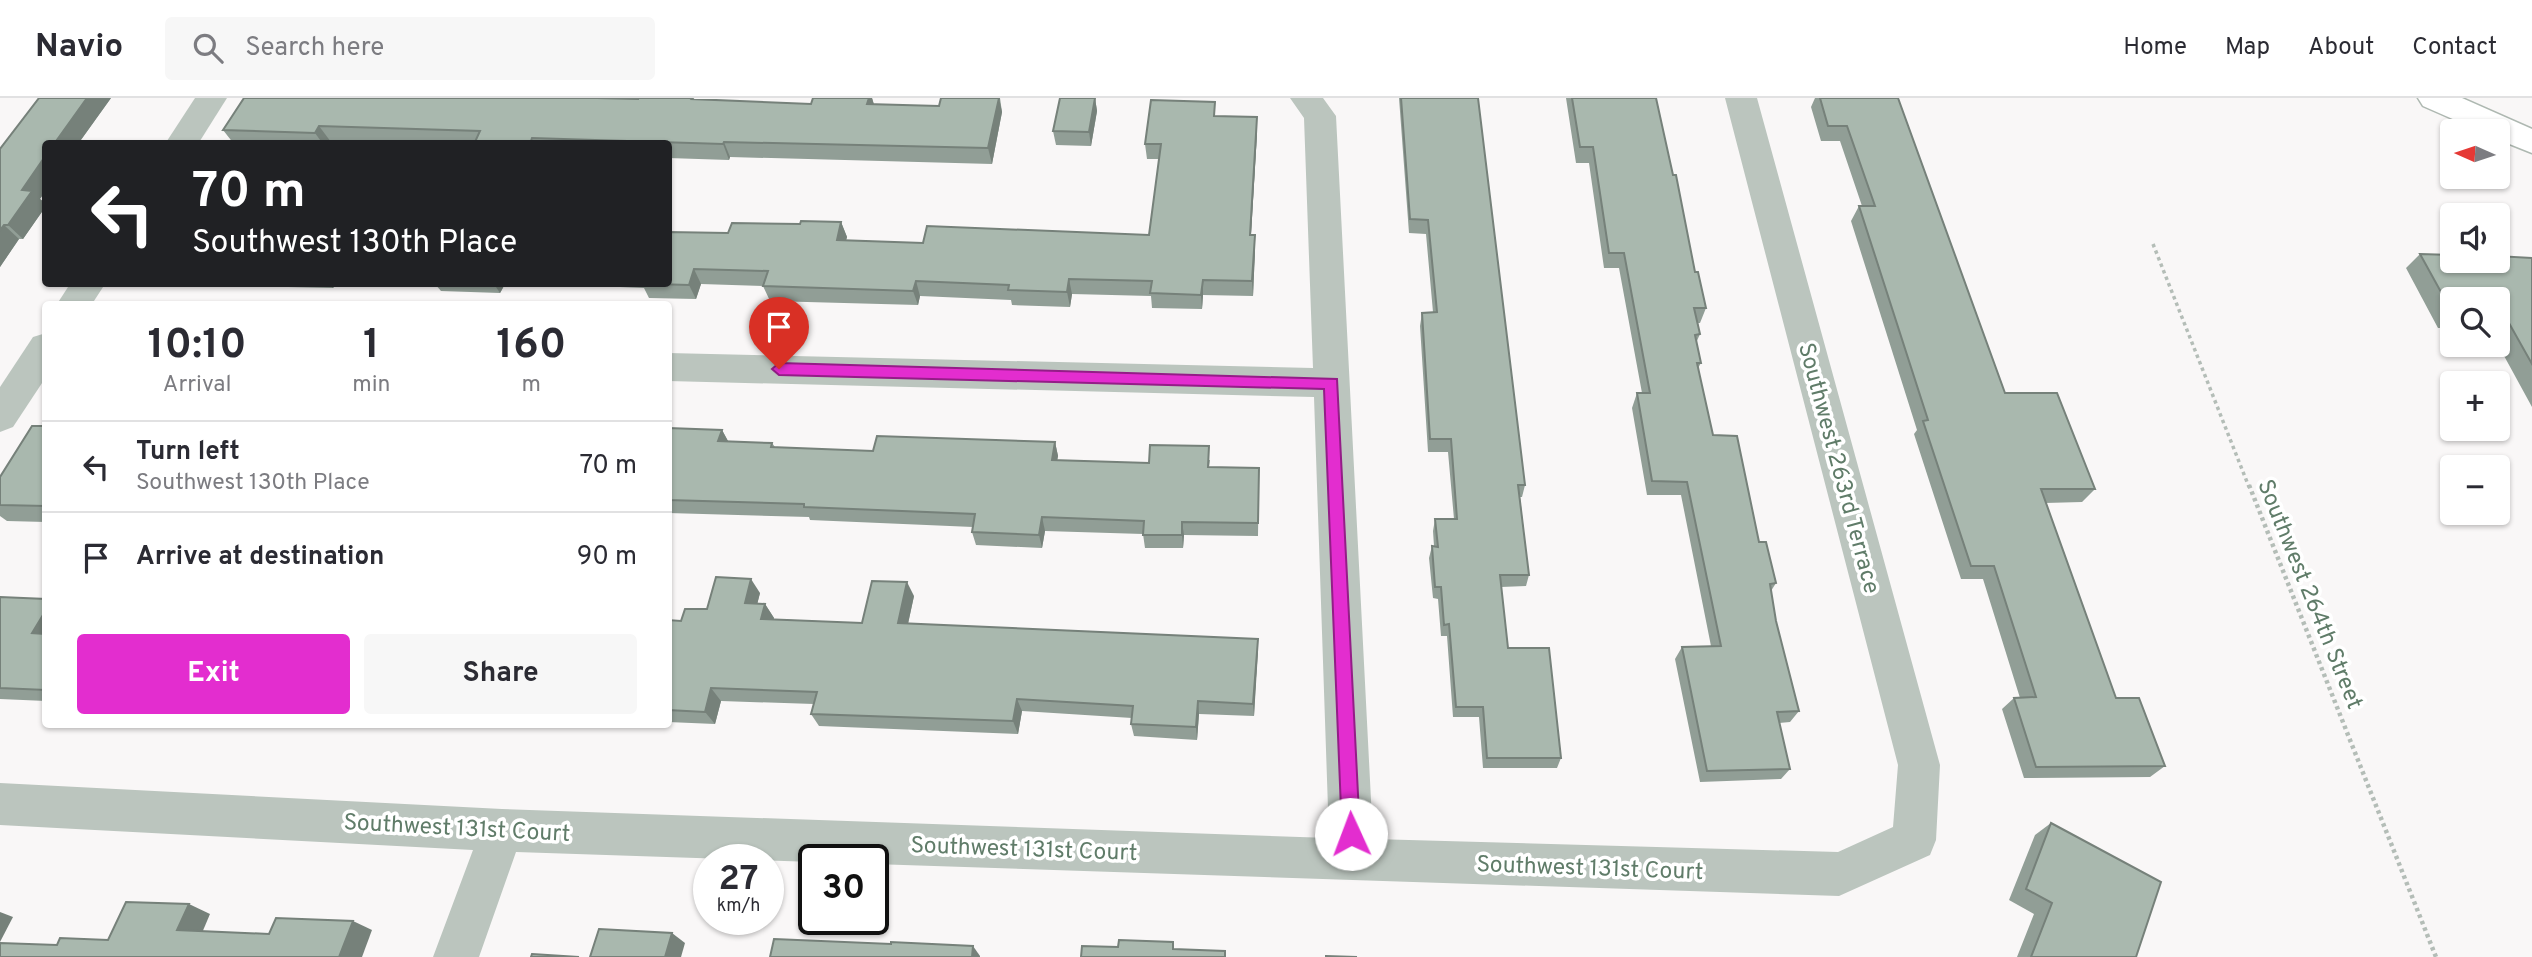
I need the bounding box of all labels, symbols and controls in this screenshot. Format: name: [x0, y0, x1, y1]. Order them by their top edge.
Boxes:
search box: [165, 17, 655, 80]
text: Navio: [35, 27, 123, 69]
icon: search: [189, 29, 227, 67]
text: Search here: [245, 32, 384, 65]
text: Home: [2123, 33, 2187, 63]
text: Map: [2225, 33, 2270, 63]
text: About: [2308, 33, 2374, 63]
text: Contact: [2412, 33, 2497, 63]
north arrow: [2440, 119, 2510, 189]
map controls: [2440, 119, 2510, 525]
text: 70 m: [192, 163, 306, 225]
icon: left: [77, 168, 168, 259]
button: sound: [2440, 203, 2510, 273]
text: Southwest 130th Place: [192, 224, 517, 264]
button: search: [2440, 287, 2510, 357]
pin: [749, 297, 809, 369]
icon: arrive: [760, 308, 798, 346]
text: 10:10: [148, 320, 247, 373]
text: 1: [363, 320, 380, 373]
text: 160: [496, 320, 566, 373]
street label: Southwest 263rd Terrace: [1790, 340, 1885, 597]
text: Arrival: [163, 371, 231, 400]
text: min: [352, 371, 391, 400]
text: m: [522, 371, 541, 400]
button: +: [2440, 371, 2510, 441]
text: Turn left: [136, 436, 240, 469]
icon: left: [77, 448, 115, 486]
text: 70 m: [579, 450, 637, 483]
button: −: [2440, 455, 2510, 525]
text: Southwest 130th Place: [136, 469, 370, 498]
street label: Southwest 264th Street: [2249, 476, 2368, 714]
icon: arrive: [77, 539, 115, 577]
text: Arrive at destination: [136, 541, 384, 574]
text: 90 m: [577, 541, 637, 574]
button: Exit: [77, 634, 350, 714]
button: Share: [364, 634, 637, 714]
position arrow: [1314, 797, 1388, 871]
street label: Southwest 131st Court: [343, 809, 571, 850]
street label: Southwest 131st Court: [910, 832, 1138, 869]
speed limit sign: 30: [798, 844, 889, 935]
street label: Southwest 131st Court: [1476, 851, 1704, 888]
text: 27: [719, 858, 758, 902]
text: km/h: [717, 895, 760, 918]

